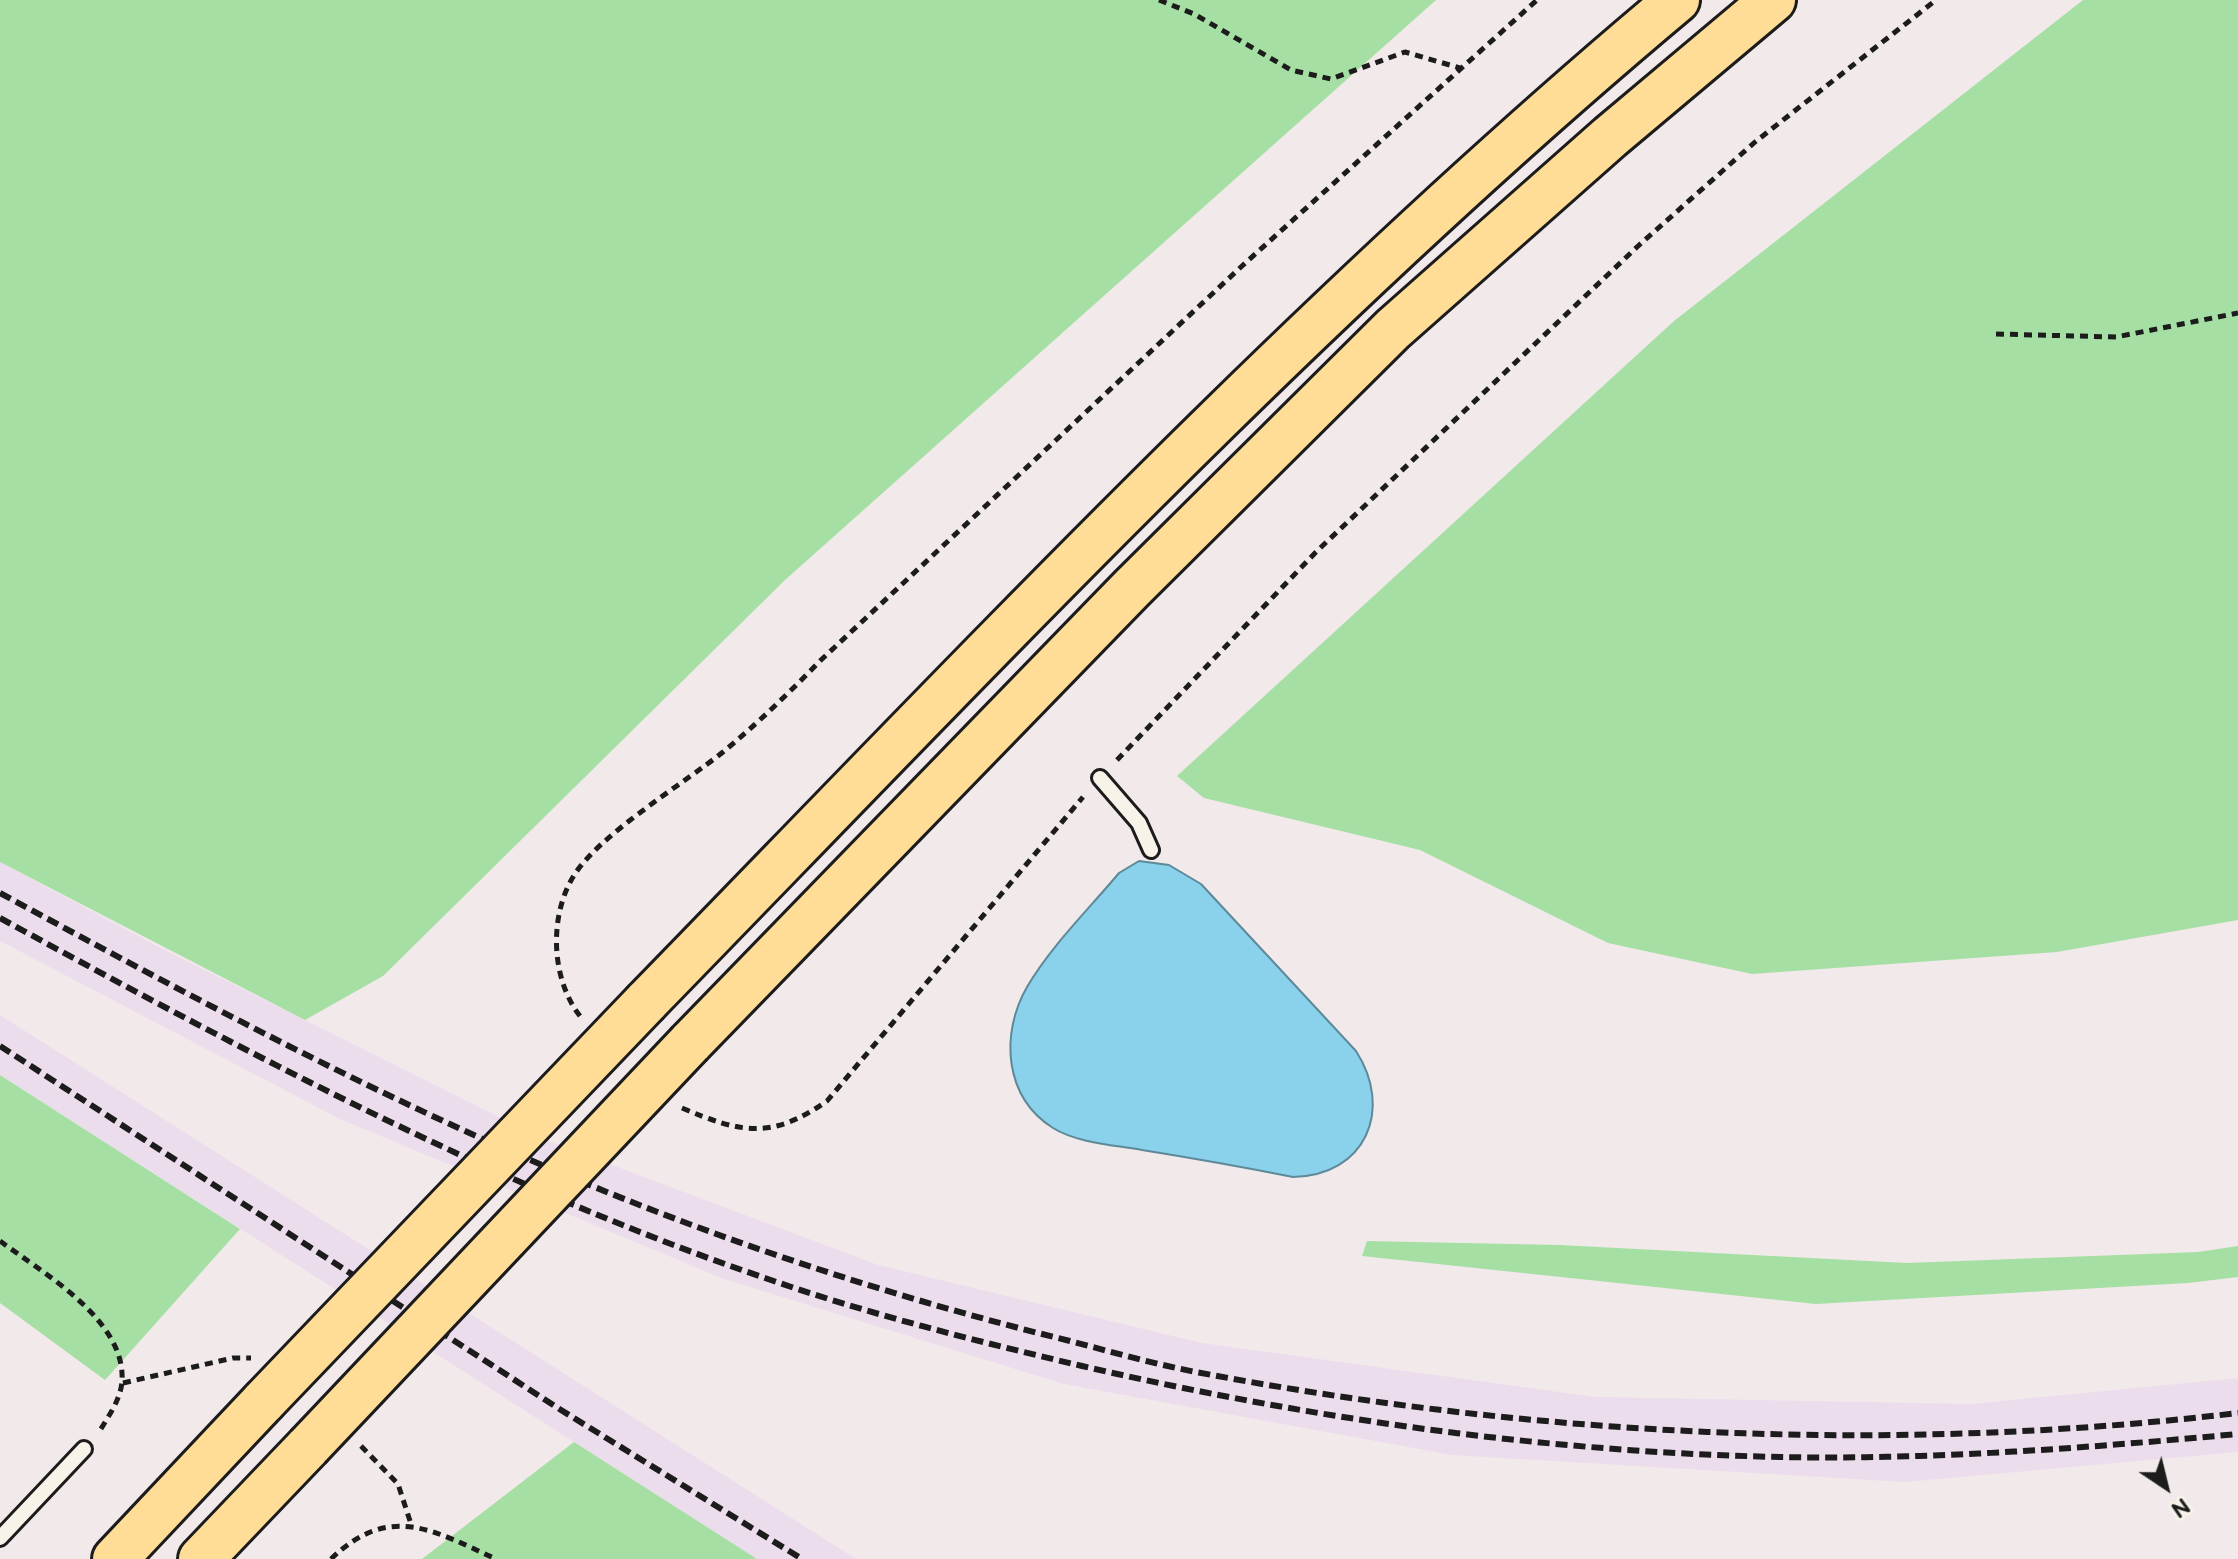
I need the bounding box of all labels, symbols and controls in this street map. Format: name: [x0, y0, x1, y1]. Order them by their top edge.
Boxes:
north arrow: [2126, 1447, 2206, 1527]
text: N: [2166, 1491, 2195, 1523]

